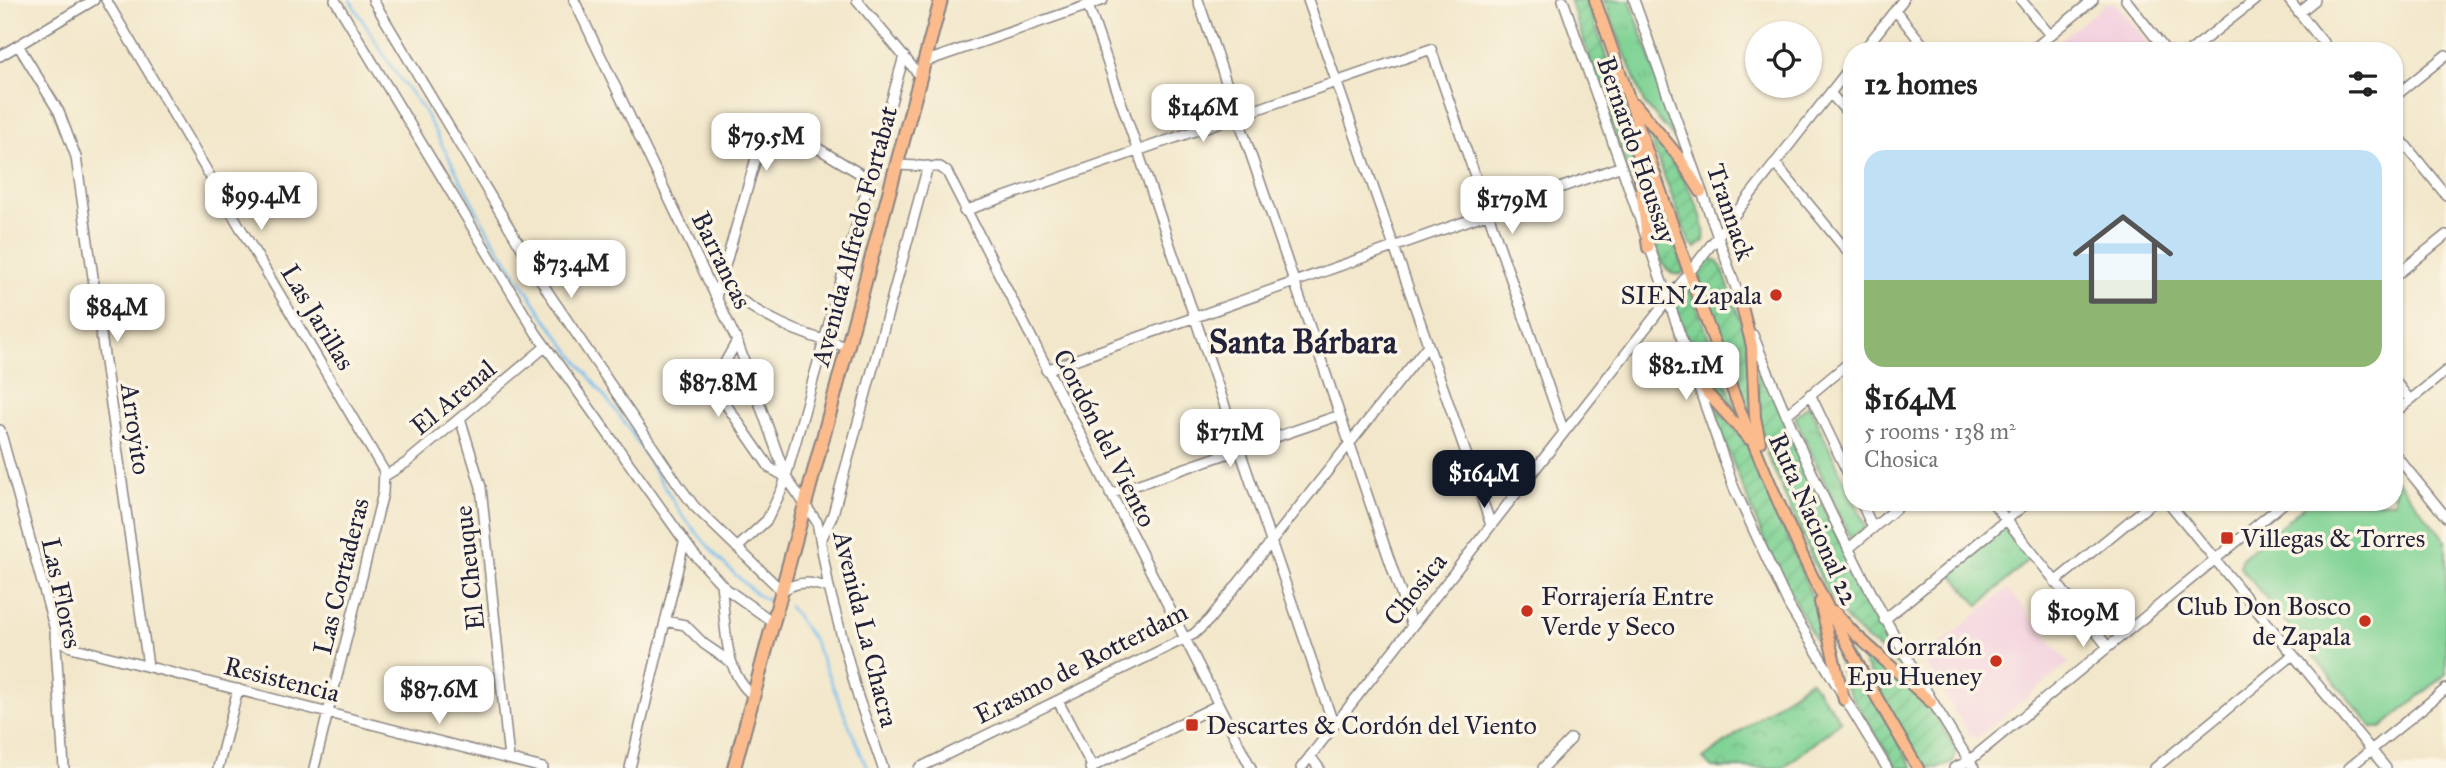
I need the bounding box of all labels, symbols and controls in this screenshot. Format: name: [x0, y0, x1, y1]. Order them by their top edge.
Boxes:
map controls: [1745, 21, 1822, 98]
button: locate: [1745, 21, 1822, 98]
street label: Bernardo Houssay: [1590, 52, 1684, 248]
icon: filters: [2344, 65, 2382, 103]
text: 12 homes: [1864, 66, 1977, 102]
pin: $146M: [1154, 85, 1252, 144]
text: $146M: [1167, 93, 1239, 121]
street label: Avenida Alfredo Fortabat: [804, 102, 904, 371]
pin: $79.5M: [709, 114, 823, 173]
text: $79.5M: [727, 122, 805, 150]
street label: Trannack: [1700, 159, 1763, 265]
pin: $99.4M: [204, 173, 318, 232]
pin: $179M: [1463, 176, 1561, 236]
text: $99.4M: [221, 181, 301, 209]
text: $179M: [1476, 185, 1548, 213]
icon: home: [2060, 196, 2186, 322]
street label: Barrancas: [685, 206, 759, 314]
pin: $73.4M: [514, 240, 628, 300]
text: $73.4M: [533, 249, 609, 277]
street label: Las Jarillas: [274, 258, 362, 376]
place label: SIEN Zapala: [1620, 279, 1762, 311]
pin: $84M: [76, 284, 158, 344]
marker: SIEN Zapala: [1768, 287, 1784, 303]
text: $84M: [86, 293, 148, 321]
district label: Santa Bárbara: [1209, 322, 1398, 362]
pin: $82.1M: [1629, 342, 1743, 402]
street label: Cordón del Viento: [1046, 344, 1164, 532]
text: $82.1M: [1648, 351, 1724, 379]
street label: El Arenal: [404, 352, 502, 442]
pin: $87.8M: [661, 360, 775, 419]
text: $87.8M: [679, 368, 757, 396]
street label: Arroyito: [114, 380, 158, 477]
text: $164M: [1864, 381, 1957, 417]
pin: $171M: [1181, 410, 1279, 469]
text: 5 rooms · 138 m²: [1864, 417, 2016, 445]
text: $171M: [1196, 418, 1264, 446]
street label: Ruta Nacional 22: [1762, 428, 1866, 610]
text: Chosica: [1864, 445, 1938, 473]
pin: $164M: [1435, 450, 1533, 510]
text: $164M: [1448, 459, 1520, 487]
street label: Las Cortaderas: [306, 494, 376, 658]
street label: El Cheuque: [447, 504, 491, 632]
place label: Villegas & Torres: [2240, 522, 2425, 554]
street label: Avenida La Chacra: [826, 527, 906, 730]
marker: Villegas & Torres: [2219, 530, 2235, 546]
street label: Las Flores: [35, 535, 89, 651]
street label: Chosica: [1377, 546, 1453, 632]
place label: Forrajería Entre Verde y Seco: [1540, 580, 1714, 642]
pin: $109M: [2034, 590, 2132, 649]
place label: Club Don Bosco de Zapala: [2177, 590, 2351, 652]
street label: Erasmo de Rotterdam: [969, 595, 1193, 731]
text: $109M: [2047, 598, 2119, 626]
marker: Forrajería Entre Verde y Seco: [1519, 603, 1535, 619]
marker: Club Don Bosco de Zapala: [2357, 613, 2373, 629]
place label: Corralón Epu Hueney: [1847, 630, 1983, 692]
street label: Resistencia: [221, 649, 343, 709]
marker: Corralón Epu Hueney: [1988, 653, 2004, 669]
pin: $87.6M: [382, 666, 496, 726]
text: $87.6M: [400, 675, 478, 703]
place label: Descartes & Cordón del Viento: [1206, 709, 1537, 741]
marker: Descartes & Cordón del Viento: [1184, 717, 1200, 733]

